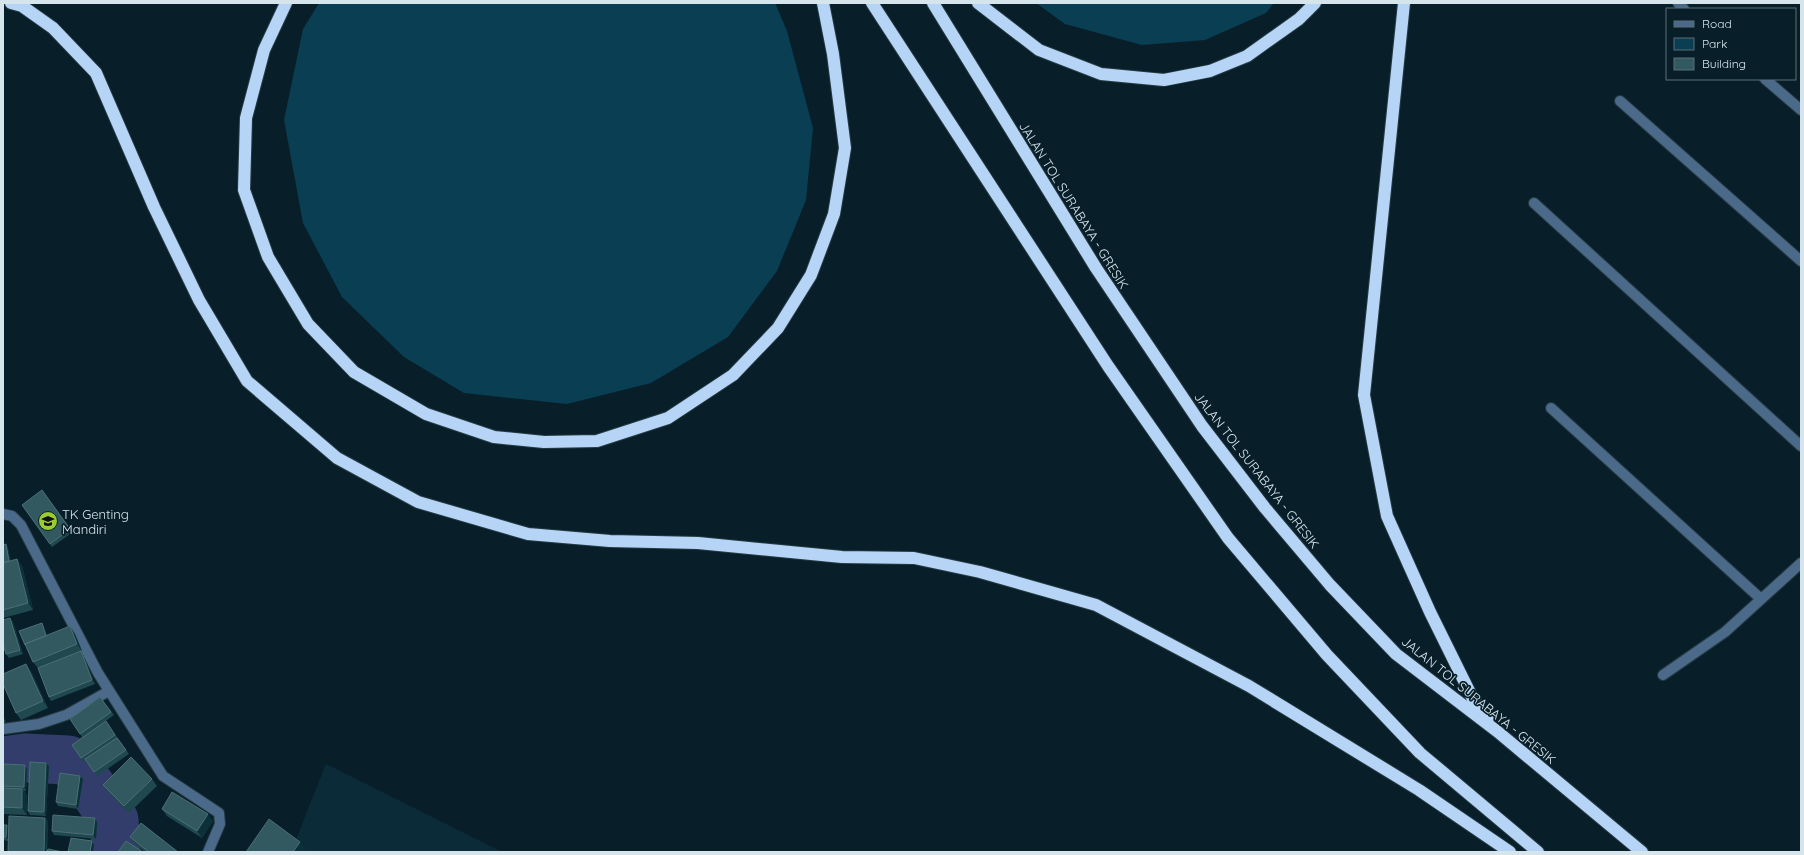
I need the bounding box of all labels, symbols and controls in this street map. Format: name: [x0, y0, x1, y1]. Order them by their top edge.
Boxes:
legend: [1666, 8, 1796, 80]
text: Road: [1702, 16, 1732, 31]
text: Park: [1702, 36, 1727, 51]
text: Building: [1702, 56, 1746, 71]
street label: JALAN TOL SURABAYA - GRESIK: [1016, 119, 1132, 292]
street label: JALAN TOL SURABAYA - GRESIK: [1191, 389, 1323, 551]
place label: TK Genting Mandiri: [62, 506, 129, 537]
school or university icon: TK Genting Mandiri: [37, 510, 59, 532]
street label: JALAN TOL SURABAYA - GRESIK: [1399, 633, 1560, 767]

